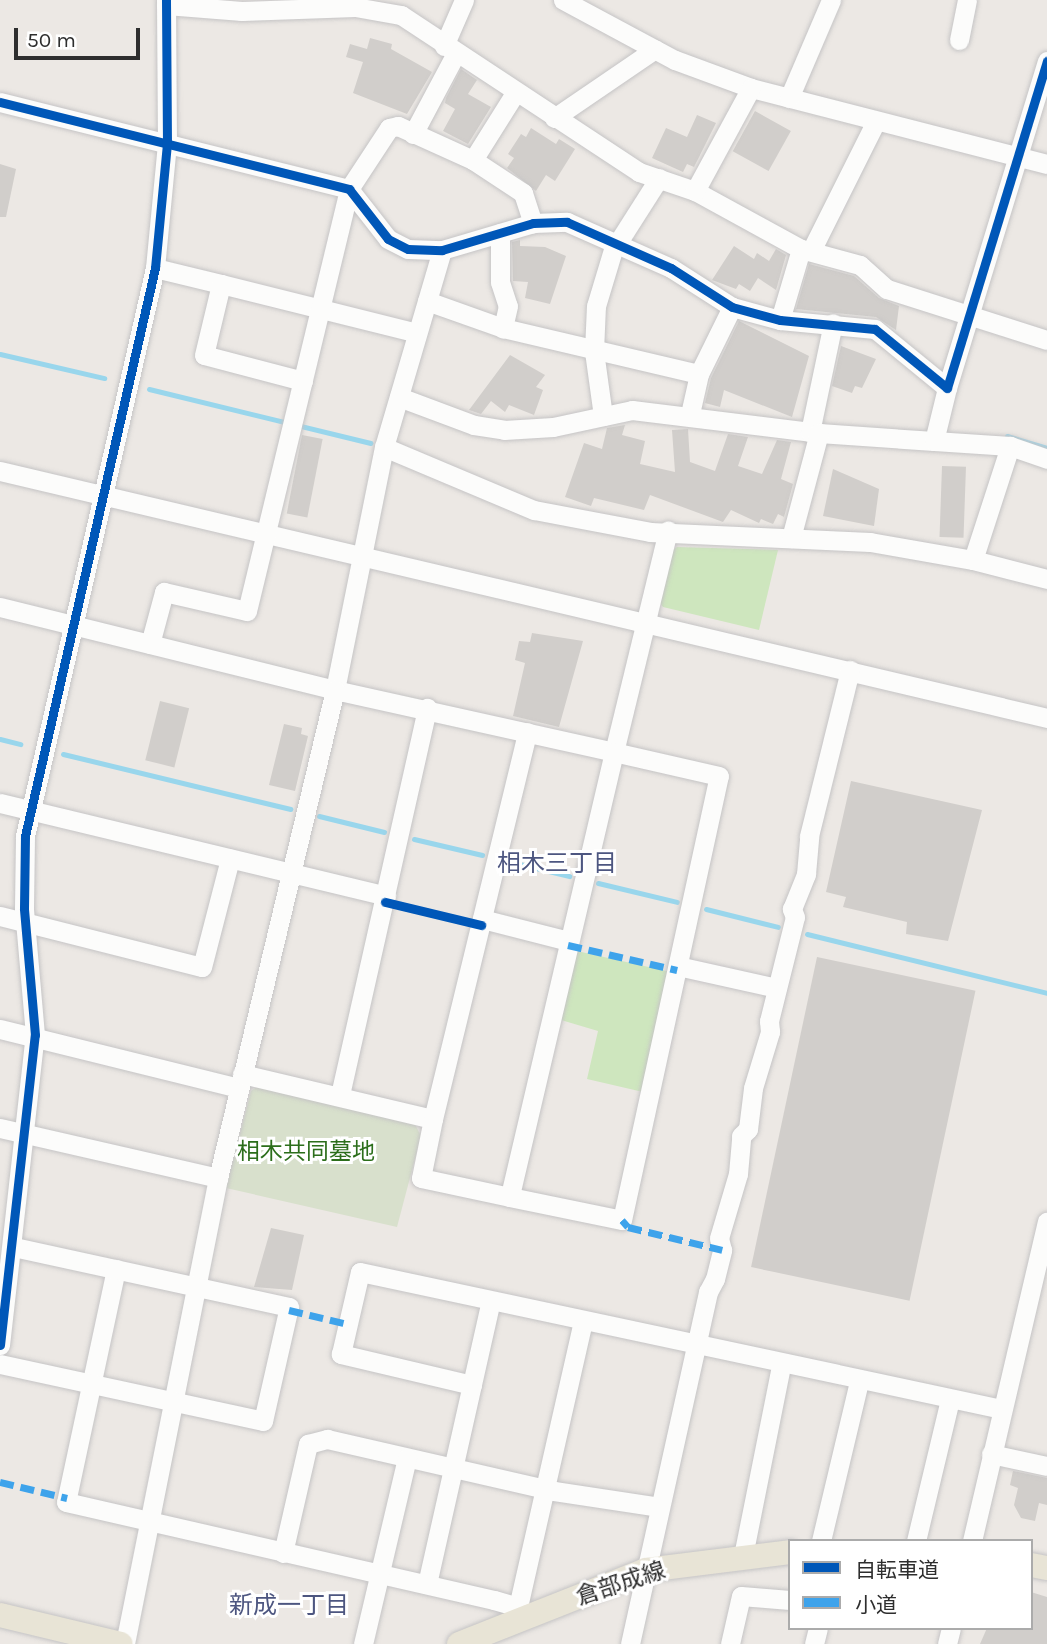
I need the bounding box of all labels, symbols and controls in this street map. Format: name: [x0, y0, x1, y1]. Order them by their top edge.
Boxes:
scale bar: [18, 14, 144, 58]
text: 50 m: [27, 28, 76, 52]
district label: 相木三丁目: [497, 850, 617, 878]
park label: 相木共同墓地: [237, 1138, 375, 1166]
legend: [788, 1539, 1033, 1630]
street label: 倉部成線: [573, 1557, 669, 1611]
text: 自転車道: [855, 1558, 939, 1582]
district label: 新成一丁目: [229, 1592, 349, 1620]
text: 小道: [855, 1593, 897, 1617]

